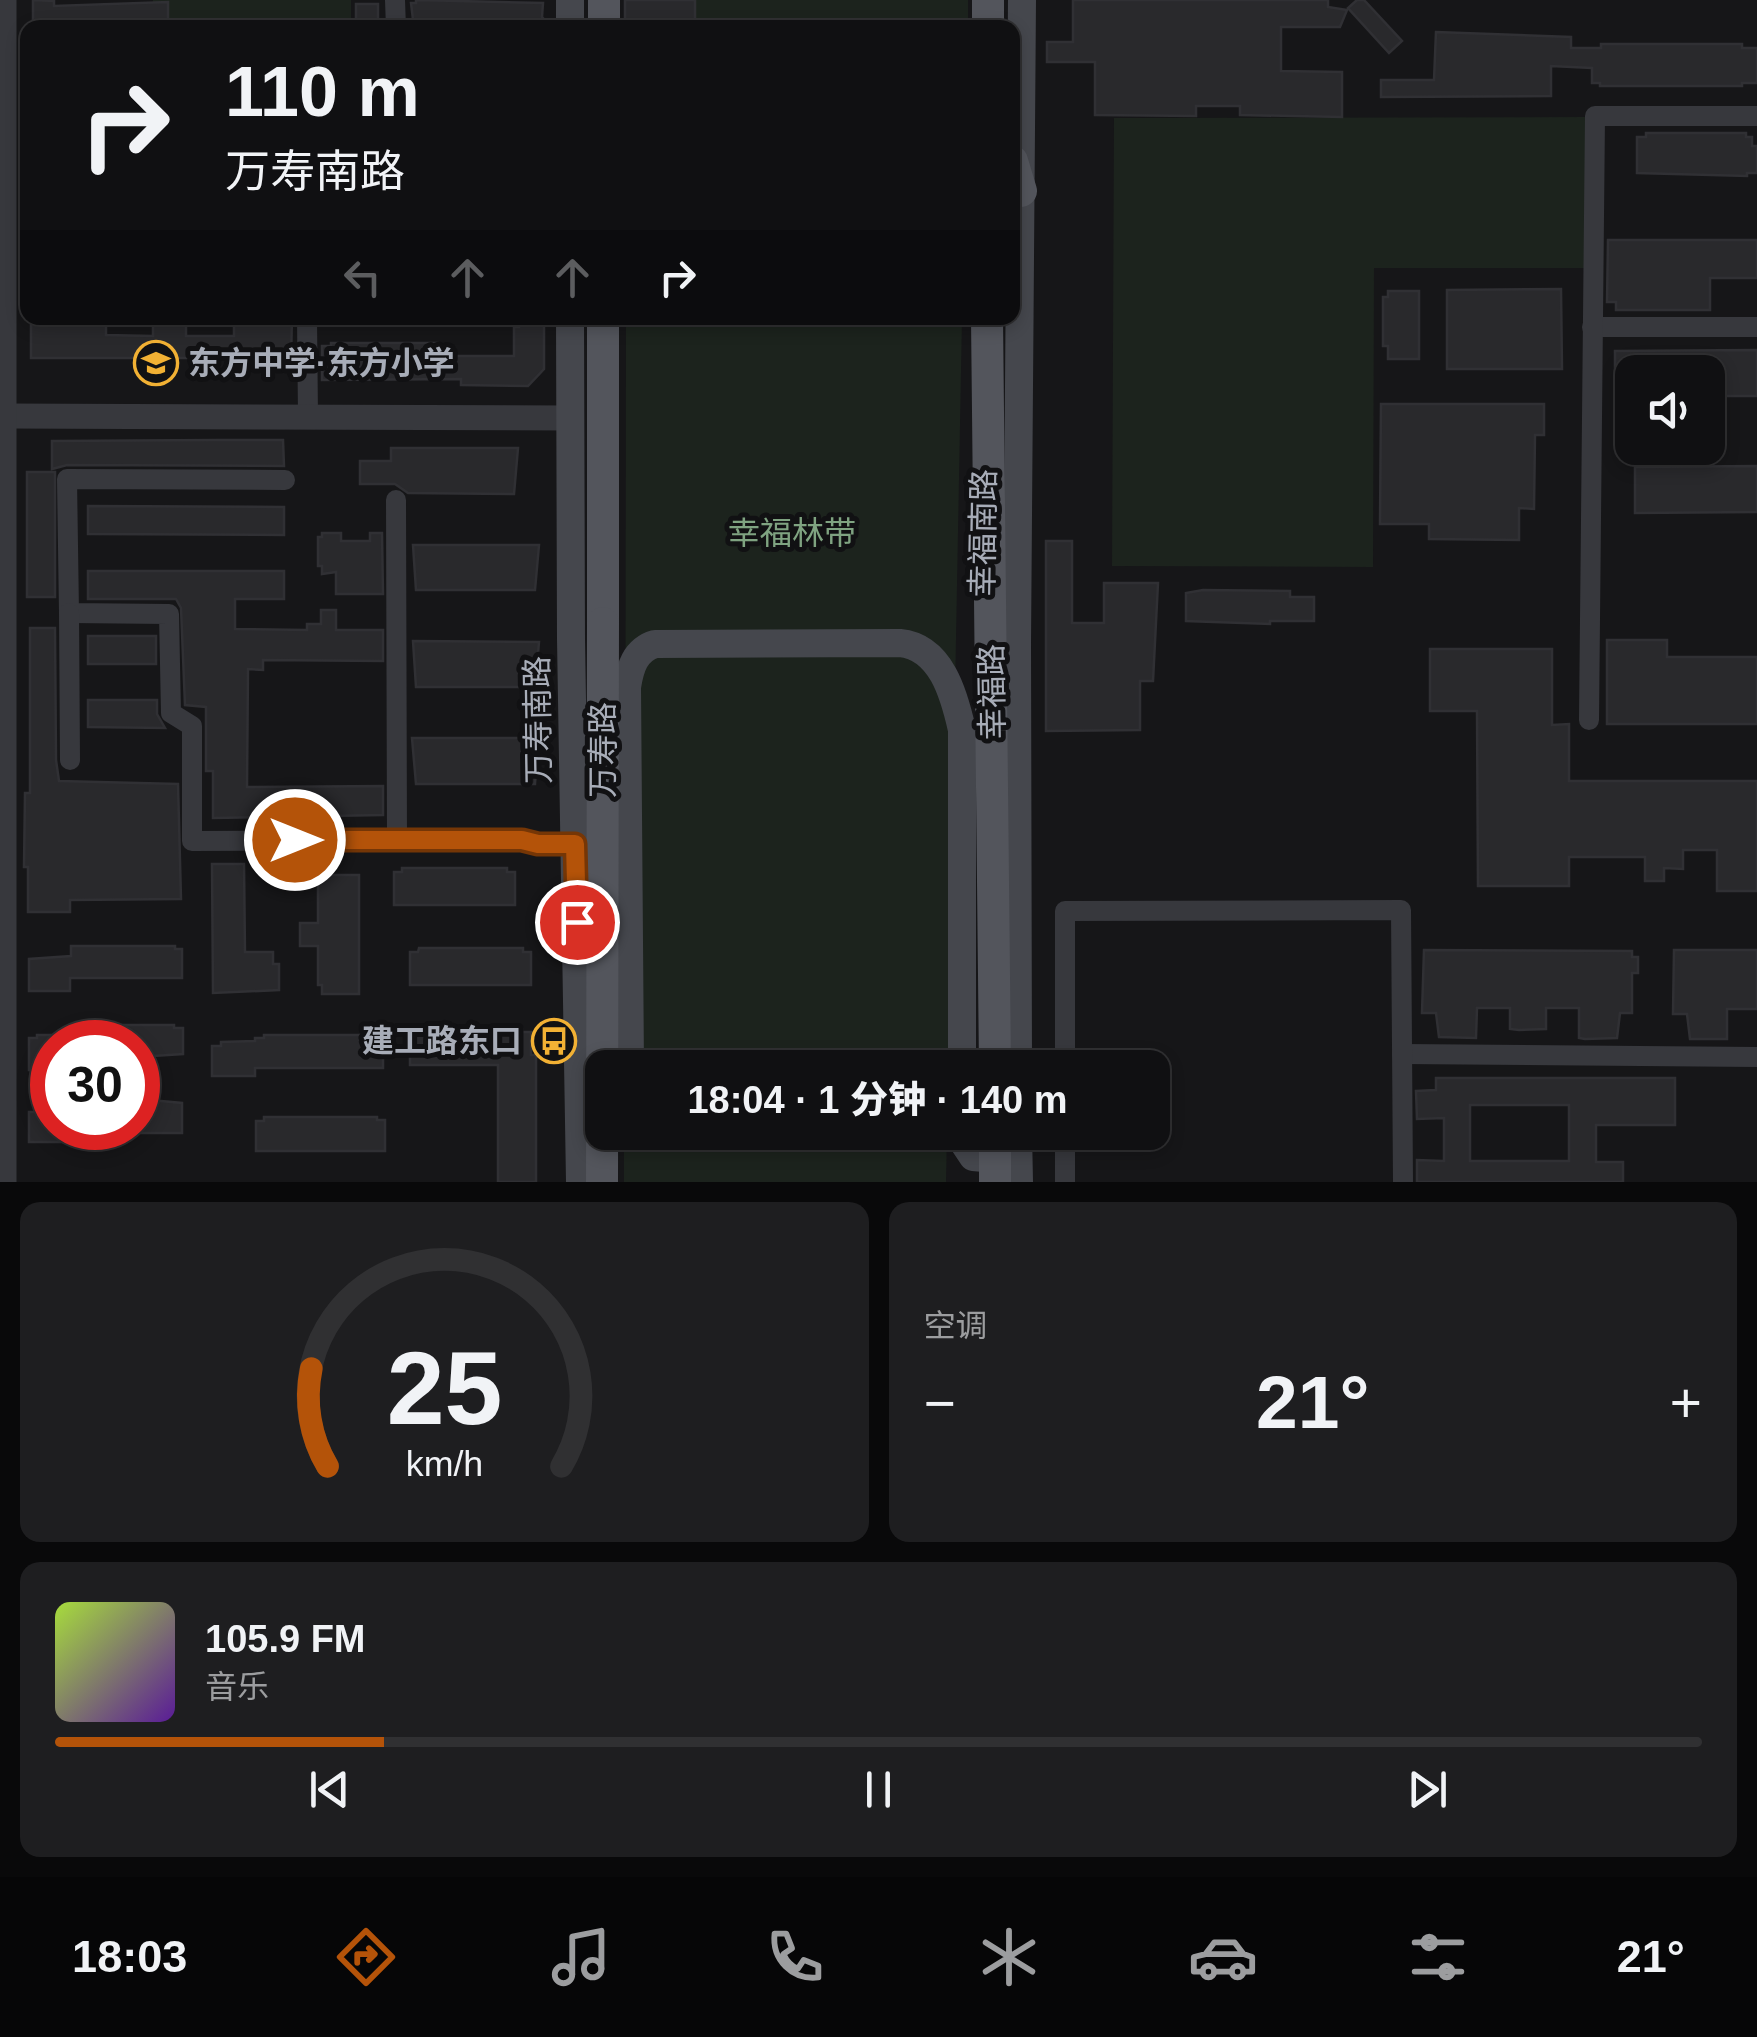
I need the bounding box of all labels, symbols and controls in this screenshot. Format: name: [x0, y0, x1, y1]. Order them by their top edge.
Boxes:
text: 110 m: [225, 53, 420, 131]
icon: right: [60, 60, 190, 190]
text: 万寿南路: [225, 146, 405, 197]
icon: left: [335, 250, 390, 305]
icon: ahead: [440, 250, 495, 305]
icon: ahead: [545, 250, 600, 305]
icon: right: [650, 250, 705, 305]
school or university icon: 东方中学·东方小学: [133, 340, 179, 386]
place label: 东方中学·东方小学: [188, 345, 455, 381]
map controls: [1615, 355, 1725, 465]
button: sound: [1615, 355, 1725, 465]
street label: 幸福南路: [964, 469, 1002, 597]
park label: 幸福林带: [728, 515, 856, 551]
street label: 幸福路: [973, 644, 1011, 740]
street label: 万寿南路: [519, 656, 557, 784]
street label: 万寿路: [585, 702, 621, 798]
position arrow: [243, 788, 347, 892]
pin: [535, 880, 620, 965]
icon: arrive: [550, 895, 605, 950]
bus stop icon: 建工路东口: [531, 1018, 577, 1064]
speed limit sign: 30: [30, 1020, 160, 1150]
place label: 建工路东口: [362, 1023, 522, 1059]
text: 18:04 · 1 分钟 · 140 m: [687, 1079, 1068, 1121]
text: 空调: [924, 1308, 988, 1344]
text: 25: [386, 1330, 502, 1446]
text: 21°: [1256, 1360, 1369, 1444]
text: −: [924, 1372, 956, 1434]
text: +: [1670, 1372, 1702, 1434]
text: km/h: [406, 1444, 483, 1484]
text: 105.9 FM: [205, 1618, 366, 1660]
text: 音乐: [205, 1669, 269, 1705]
icon: previous: [302, 1762, 357, 1817]
icon: pause: [851, 1762, 906, 1817]
icon: next: [1400, 1762, 1455, 1817]
icon: directions: [331, 1922, 401, 1992]
icon: music: [546, 1922, 616, 1992]
icon: phone: [760, 1922, 830, 1992]
icon: climate: [974, 1922, 1044, 1992]
icon: car: [1188, 1922, 1258, 1992]
icon: filters: [1403, 1922, 1473, 1992]
text: 18:03: [72, 1931, 187, 1982]
text: 21°: [1617, 1931, 1685, 1982]

